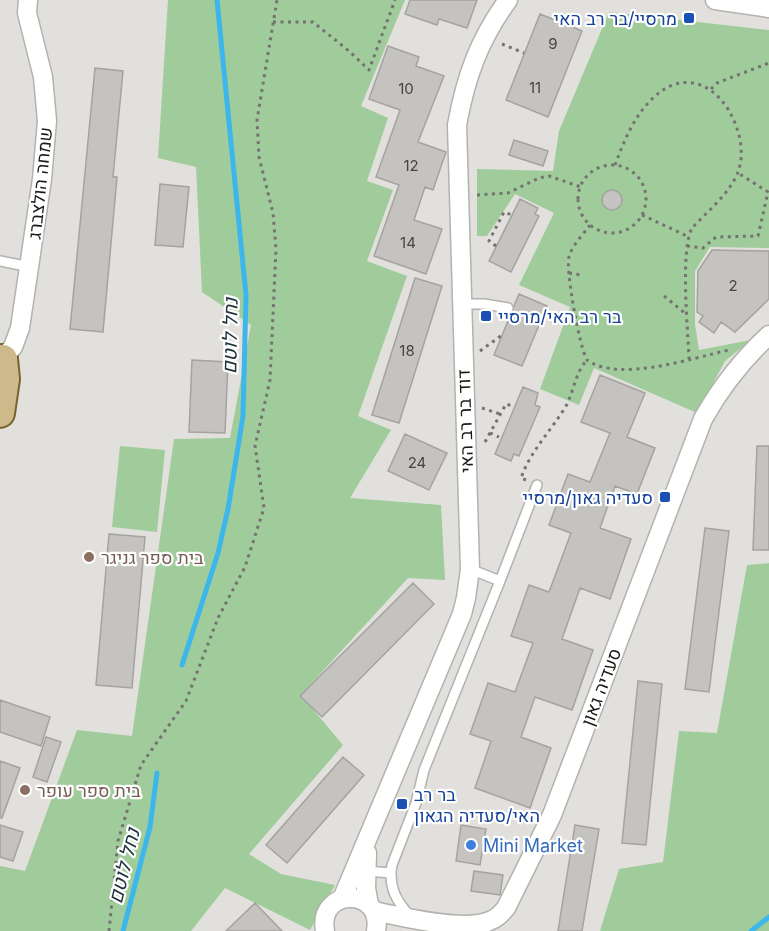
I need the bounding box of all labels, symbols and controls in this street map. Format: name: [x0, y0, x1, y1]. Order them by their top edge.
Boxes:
place label: מרסיי/בר רב האי: [554, 8, 677, 29]
marker: מרסיי/בר רב האי: [682, 11, 696, 25]
house number: 9: [548, 34, 558, 53]
house number: 11: [529, 78, 541, 97]
house number: 10: [398, 79, 414, 98]
street label: שמחה הולצברג: [24, 126, 56, 240]
house number: 12: [403, 156, 419, 175]
house number: 14: [400, 233, 416, 252]
house number: 2: [728, 276, 738, 295]
water label: נחל לוטם: [217, 296, 243, 374]
place label: בר רב האי/מרסיי: [498, 306, 622, 327]
marker: בר רב האי/מרסיי: [479, 309, 493, 323]
house number: 18: [399, 341, 415, 360]
street label: דוד בר רב האי: [453, 369, 477, 473]
house number: 24: [408, 453, 426, 472]
place label: סעדיה גאון/מרסיי: [523, 487, 653, 508]
marker: סעדיה גאון/מרסיי: [658, 490, 672, 504]
place label: בית ספר גניגר: [101, 547, 204, 568]
marker: בית ספר גניגר: [82, 550, 96, 564]
street label: סעדיה גאון: [577, 645, 625, 729]
place label: בית ספר עופר: [37, 780, 141, 801]
marker: בית ספר עופר: [18, 783, 32, 797]
place label: בר רב האי/סעדיה הגאון: [414, 784, 540, 826]
marker: בר רב האי/סעדיה הגאון: [395, 797, 409, 811]
water label: נחל לוטם: [103, 824, 145, 906]
place label: Mini Market: [483, 835, 583, 856]
marker: Mini Market: [464, 838, 478, 852]

